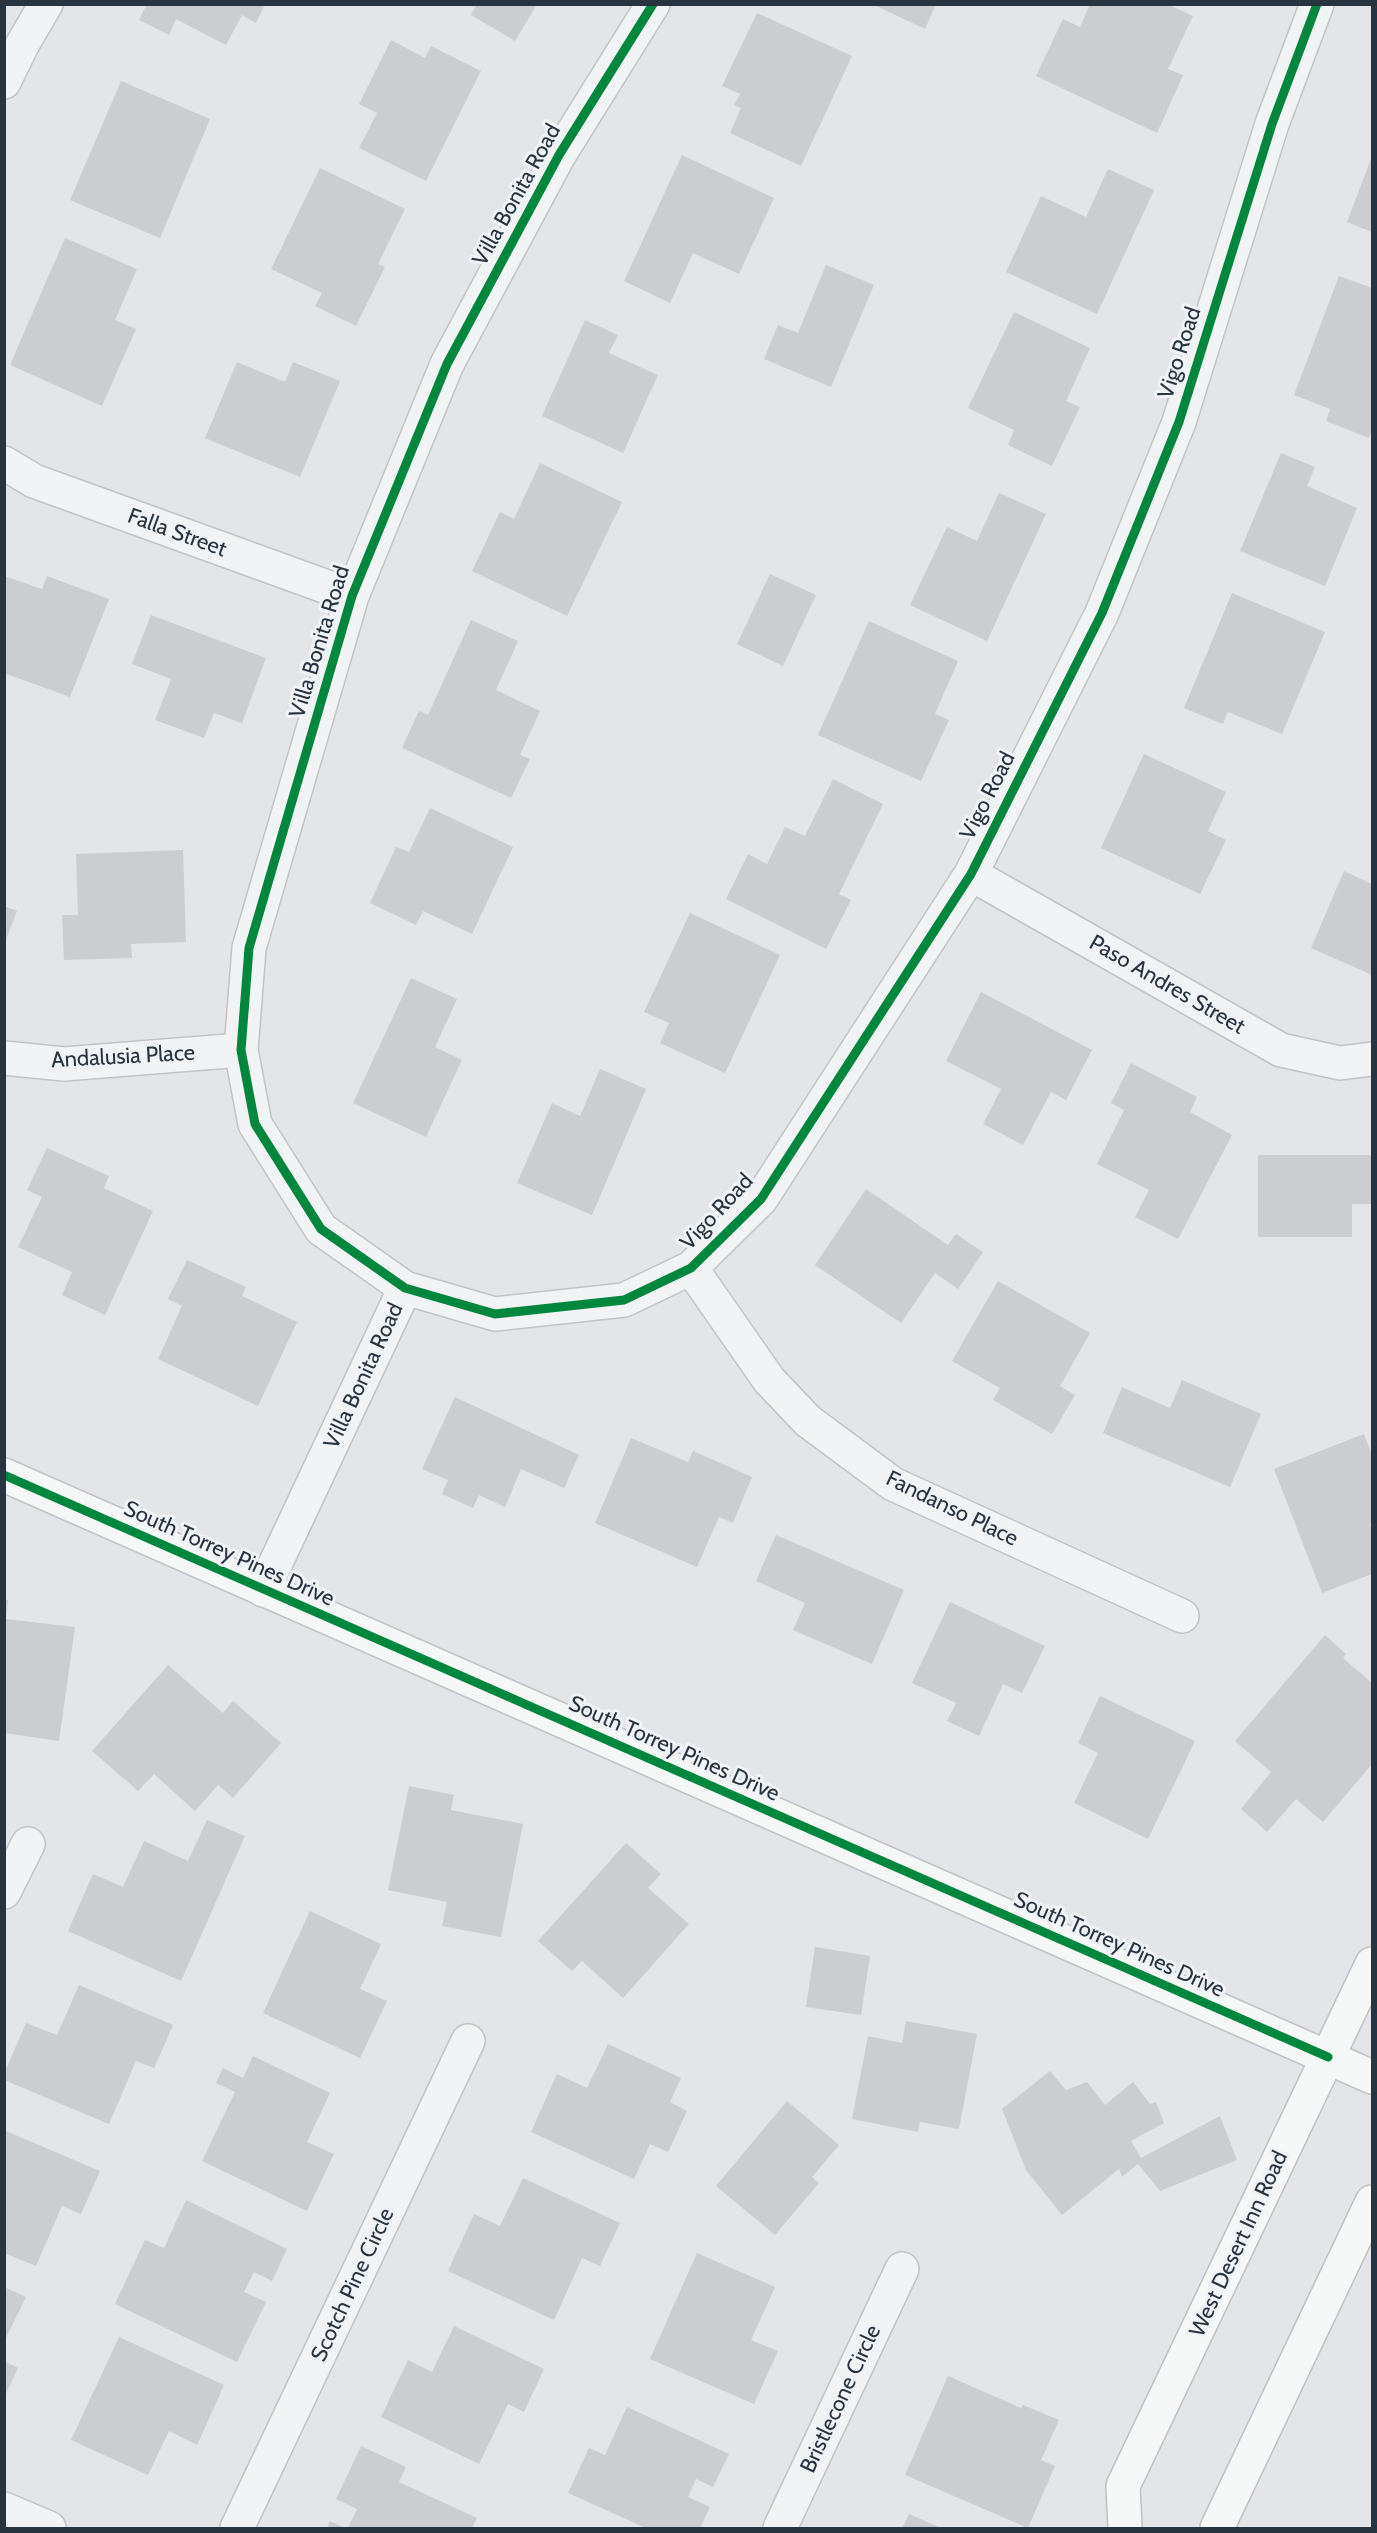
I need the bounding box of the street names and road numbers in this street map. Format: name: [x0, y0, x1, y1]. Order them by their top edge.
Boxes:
street label: Villa Bonita Road: [467, 120, 567, 270]
street label: Vigo Road: [1153, 304, 1207, 402]
street label: Falla Street: [124, 503, 230, 563]
street label: Villa Bonita Road: [284, 563, 356, 721]
street label: Vigo Road: [955, 748, 1021, 844]
street label: Paso Andres Street: [1084, 930, 1250, 1040]
street label: Andalusia Place: [50, 1040, 196, 1074]
street label: Vigo Road: [675, 1168, 759, 1256]
street label: Villa Bonita Road: [319, 1299, 409, 1453]
street label: Fandanso Place: [882, 1466, 1022, 1552]
street label: South Torrey Pines Drive: [120, 1496, 338, 1612]
street label: South Torrey Pines Drive: [565, 1691, 783, 1807]
street label: South Torrey Pines Drive: [1010, 1887, 1228, 2003]
street label: West Desert Inn Road: [1184, 2147, 1294, 2341]
street label: Scotch Pine Circle: [306, 2204, 400, 2366]
street label: Bristlecone Circle: [795, 2321, 887, 2477]

